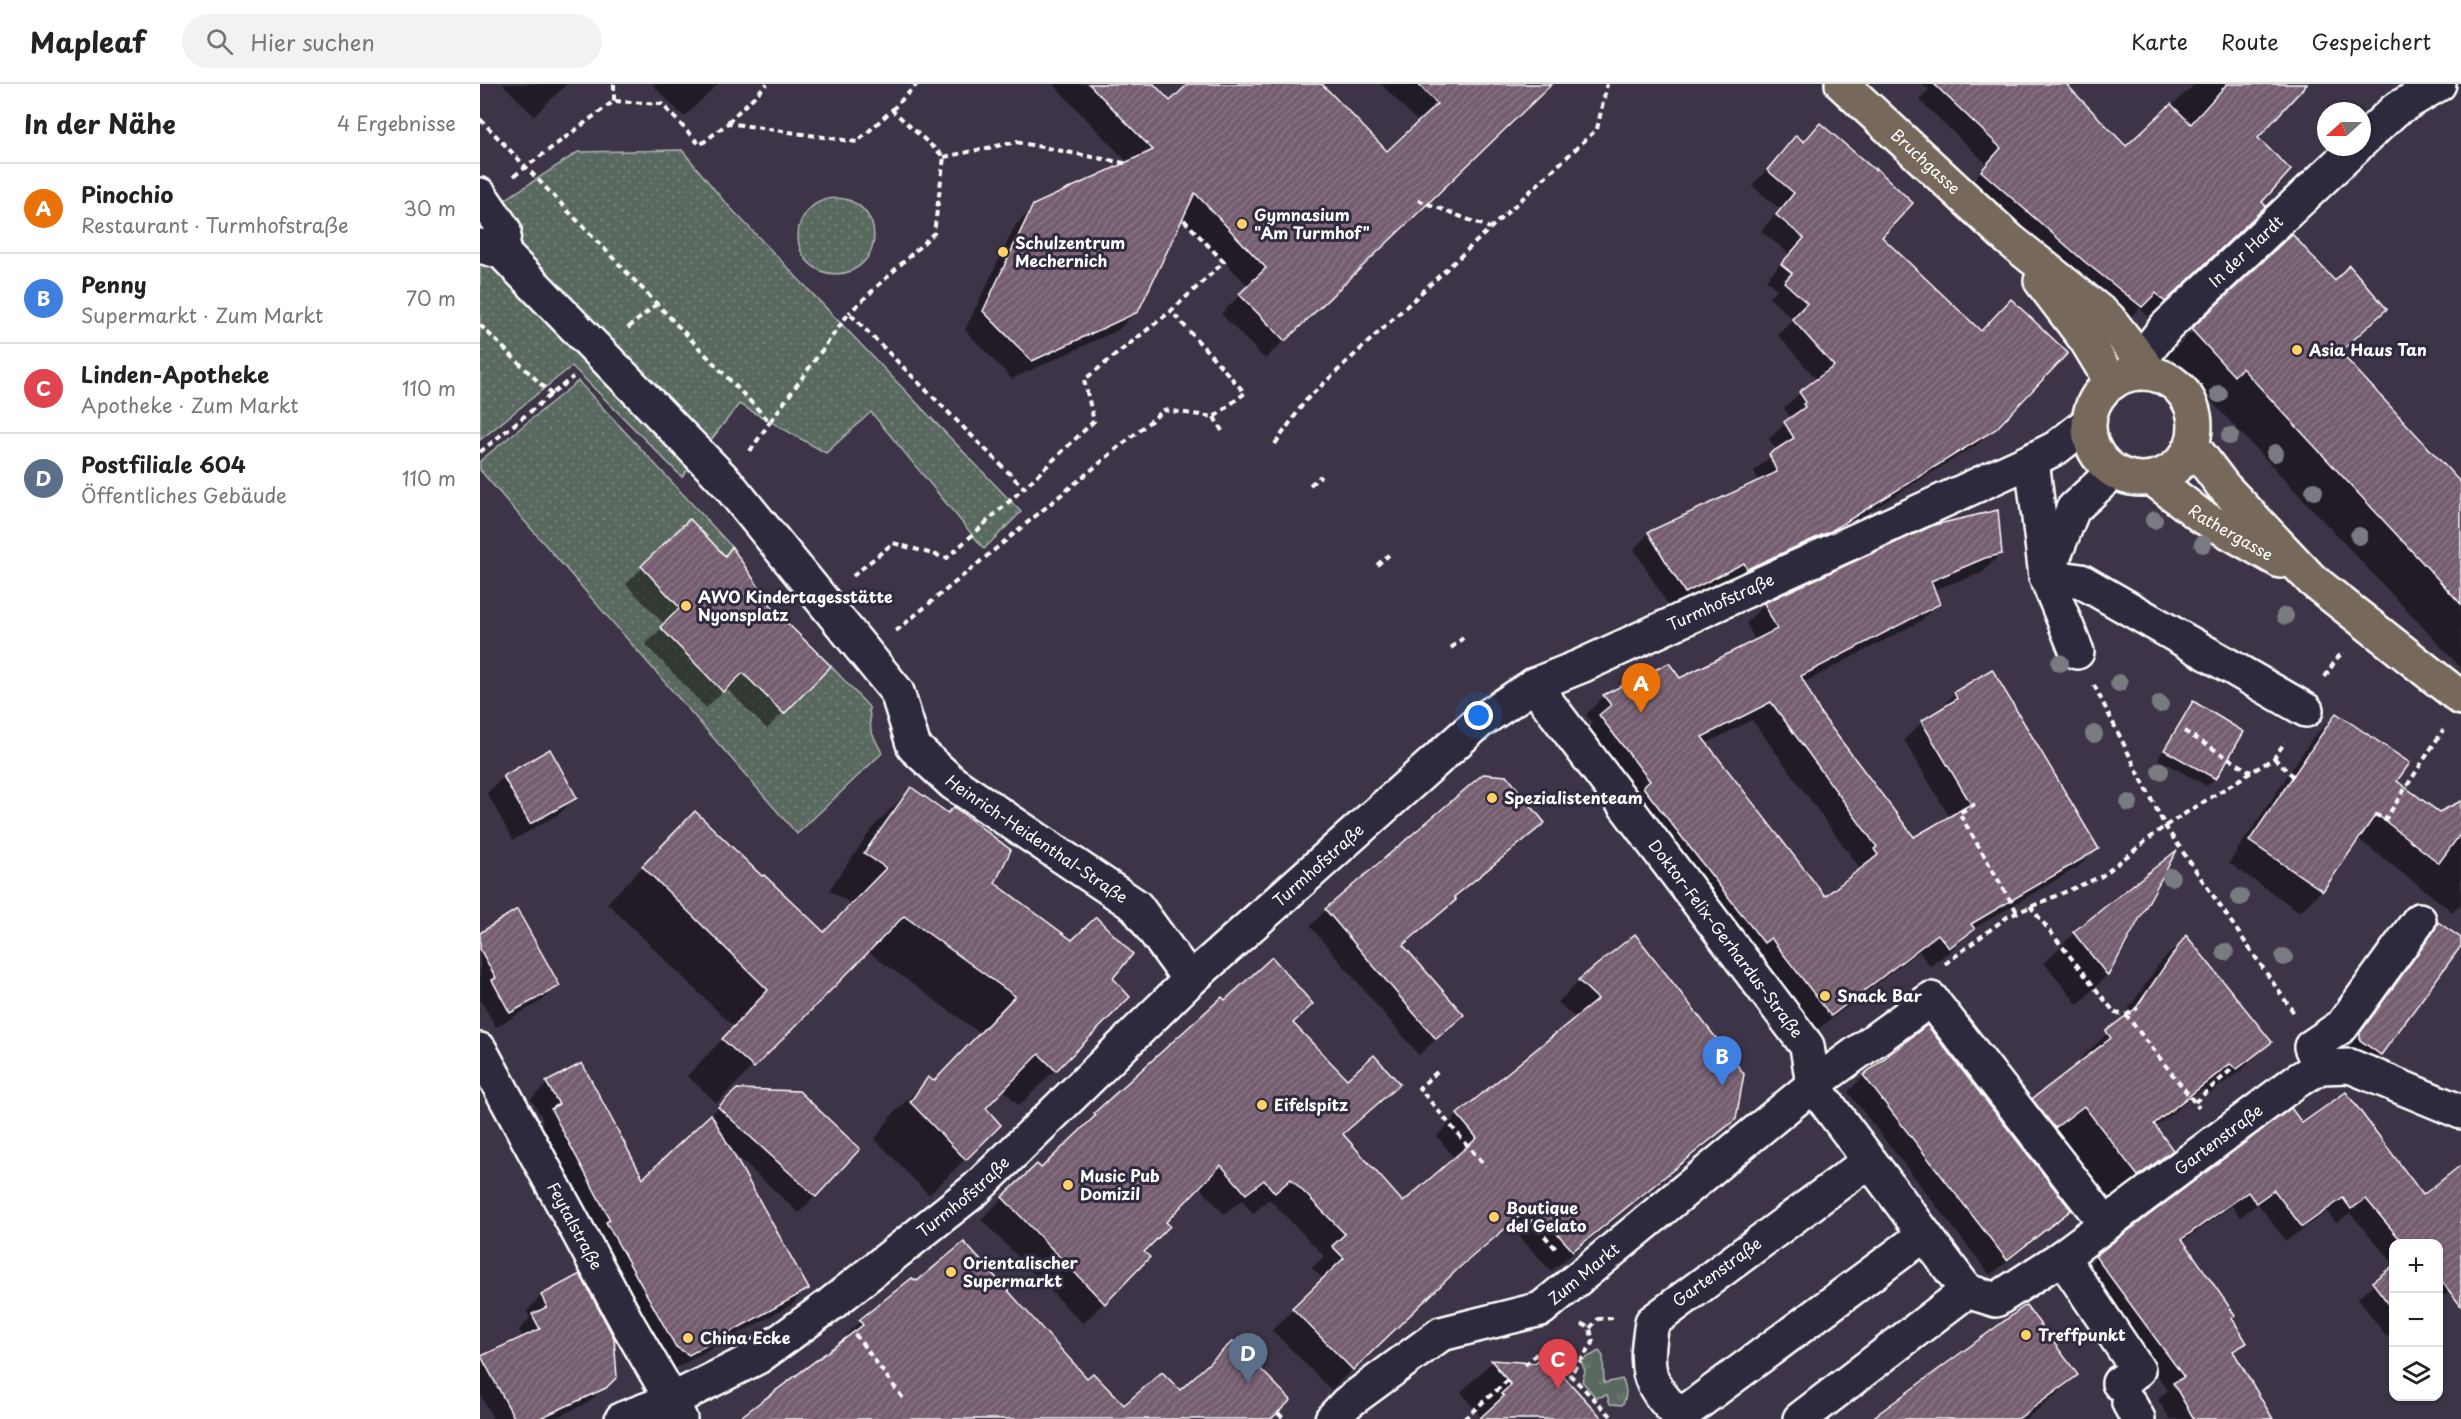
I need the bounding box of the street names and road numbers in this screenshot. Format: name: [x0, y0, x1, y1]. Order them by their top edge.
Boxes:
street label: Bruchgasse: [1886, 122, 1966, 199]
street label: In der Hardt: [2202, 209, 2288, 292]
street label: Rathergasse: [2184, 498, 2278, 566]
street label: Turmhofstraße: [1663, 566, 1778, 636]
street label: Heinrich-Heidenthal-Straße: [941, 769, 1133, 908]
street label: Turmhofstraße: [1267, 817, 1368, 912]
street label: Doktor-Felix-Gerhardus-Straße: [1644, 834, 1810, 1042]
street label: Gartenstraße: [2169, 1098, 2267, 1180]
street label: Turmhofstraße: [911, 1150, 1014, 1243]
street label: Feytalstraße: [542, 1177, 609, 1274]
street label: Gartenstraße: [1667, 1231, 1766, 1312]
street label: Zum Markt: [1542, 1236, 1624, 1310]

